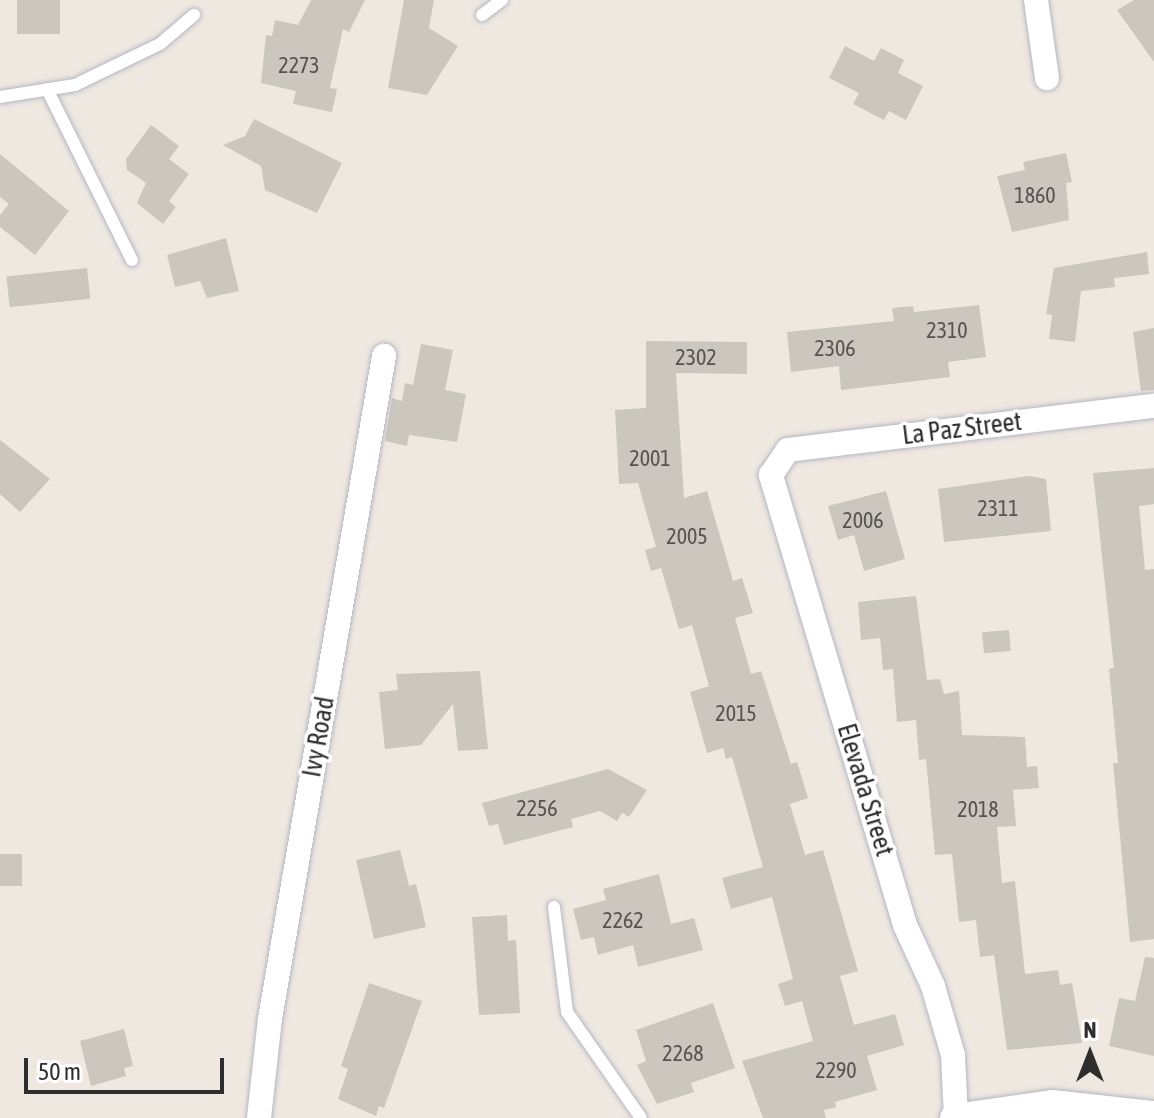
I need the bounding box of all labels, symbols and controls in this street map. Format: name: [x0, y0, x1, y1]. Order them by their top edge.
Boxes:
house number: 2273: [278, 53, 320, 79]
house number: 1860: [1014, 183, 1056, 209]
house number: 2310: [926, 318, 968, 344]
house number: 2306: [814, 336, 856, 362]
house number: 2302: [675, 345, 717, 371]
street label: La Paz Street: [901, 406, 1023, 452]
house number: 2001: [629, 446, 671, 472]
house number: 2311: [977, 496, 1019, 522]
house number: 2006: [842, 508, 884, 534]
house number: 2005: [666, 524, 708, 550]
street label: Ivy Road: [297, 694, 341, 780]
house number: 2015: [715, 701, 757, 727]
street label: Elevada Street: [830, 720, 900, 860]
house number: 2256: [516, 796, 558, 822]
house number: 2018: [957, 797, 999, 823]
house number: 2262: [602, 908, 644, 934]
north arrow: [1050, 1014, 1130, 1094]
text: N: [1084, 1017, 1096, 1043]
house number: 2268: [662, 1041, 704, 1067]
scale bar: [28, 1042, 228, 1092]
text: 50 m: [38, 1058, 81, 1085]
house number: 2290: [815, 1058, 857, 1084]

